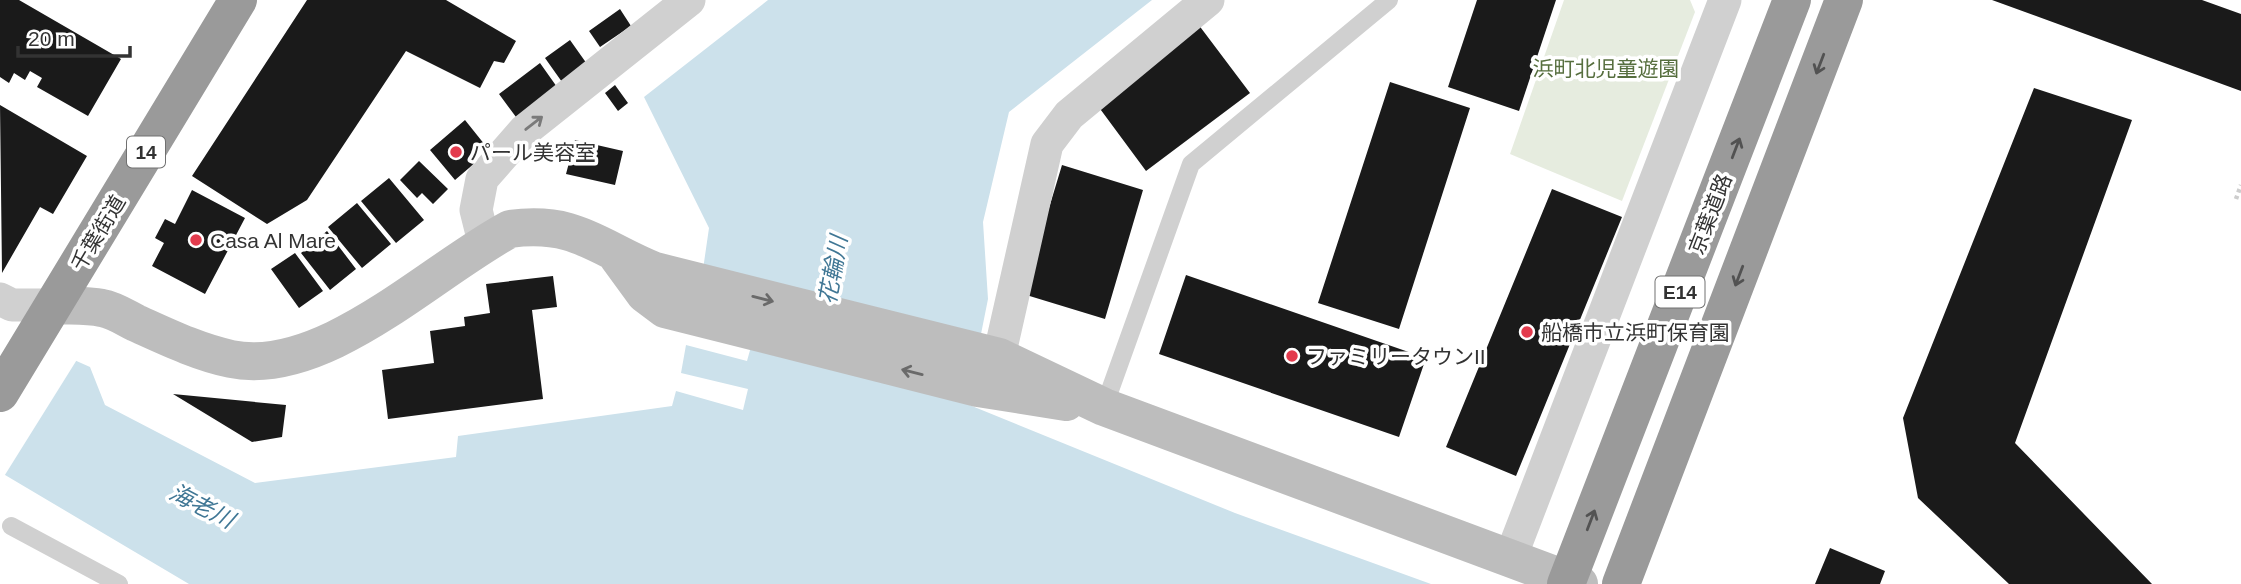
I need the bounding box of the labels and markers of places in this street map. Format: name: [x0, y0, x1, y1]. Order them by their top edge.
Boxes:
place label: パール美容室: [470, 141, 596, 164]
marker: パール美容室: [448, 144, 464, 160]
place label: Casa Al Mare: [210, 229, 336, 252]
marker: Casa Al Mare: [188, 232, 204, 248]
place label: 船橋市立浜町保育園: [1541, 321, 1730, 344]
marker: 船橋市立浜町保育園: [1519, 324, 1535, 340]
place label: ファミリータウンII: [1306, 345, 1486, 368]
marker: ファミリータウンII: [1284, 348, 1300, 364]

